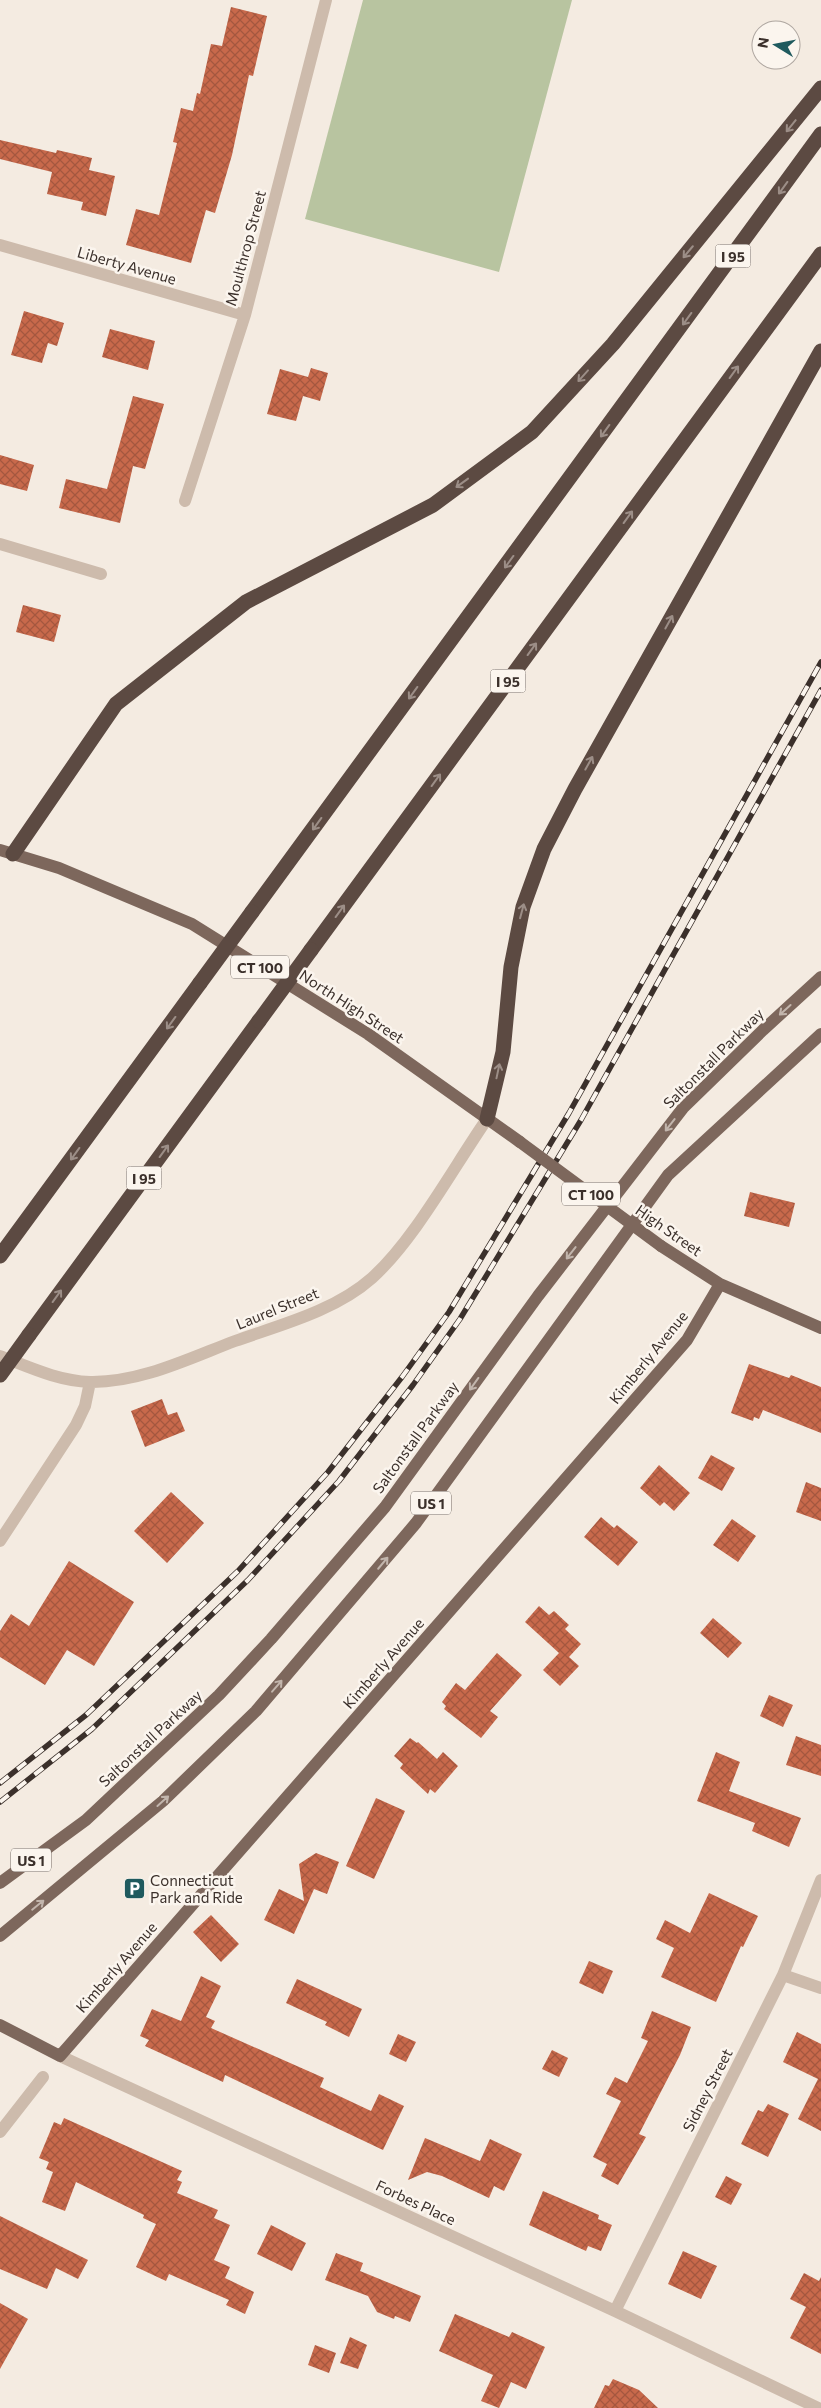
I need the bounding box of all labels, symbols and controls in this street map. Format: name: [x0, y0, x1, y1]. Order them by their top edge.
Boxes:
north arrow: [751, 20, 801, 70]
text: N: [753, 36, 772, 49]
one-way arrow: [785, 120, 796, 133]
one-way arrow: [777, 181, 788, 194]
street label: Moulthrop Street: [221, 188, 269, 308]
street label: Liberty Avenue: [75, 242, 179, 288]
one-way arrow: [683, 245, 694, 258]
road number: I 95: [716, 245, 750, 268]
one-way arrow: [681, 312, 692, 325]
one-way arrow: [729, 365, 739, 379]
one-way arrow: [577, 370, 589, 383]
one-way arrow: [600, 424, 610, 438]
one-way arrow: [456, 478, 469, 489]
one-way arrow: [622, 511, 633, 525]
one-way arrow: [504, 555, 514, 569]
one-way arrow: [664, 615, 674, 629]
one-way arrow: [526, 642, 537, 656]
road number: I 95: [490, 669, 526, 692]
one-way arrow: [407, 686, 418, 699]
one-way arrow: [584, 756, 594, 771]
one-way arrow: [430, 774, 441, 787]
one-way arrow: [311, 817, 322, 830]
one-way arrow: [518, 903, 528, 919]
one-way arrow: [334, 905, 345, 918]
road number: CT 100: [231, 956, 289, 979]
street label: North High Street: [296, 966, 408, 1046]
street label: Saltonstall Parkway: [659, 1004, 767, 1112]
one-way arrow: [778, 1004, 791, 1016]
one-way arrow: [166, 1016, 176, 1030]
one-way arrow: [494, 1064, 504, 1080]
one-way arrow: [665, 1118, 676, 1131]
one-way arrow: [159, 1144, 169, 1158]
one-way arrow: [70, 1147, 80, 1161]
road number: I 95: [126, 1166, 162, 1190]
road number: CT 100: [562, 1182, 620, 1206]
street label: High Street: [632, 1201, 706, 1259]
one-way arrow: [566, 1246, 576, 1260]
street label: Laurel Street: [233, 1283, 321, 1333]
one-way arrow: [52, 1290, 63, 1303]
street label: Kimberly Avenue: [605, 1307, 691, 1407]
street label: Saltonstall Parkway: [368, 1377, 462, 1496]
one-way arrow: [469, 1377, 479, 1391]
road number: US 1: [411, 1492, 451, 1515]
one-way arrow: [378, 1556, 389, 1569]
street label: Kimberly Avenue: [339, 1614, 427, 1712]
one-way arrow: [272, 1680, 283, 1693]
street label: Saltonstall Parkway: [95, 1686, 205, 1790]
one-way arrow: [156, 1795, 169, 1807]
road number: US 1: [11, 1848, 51, 1872]
place label: Connecticut Park and Ride: [150, 1871, 243, 1906]
parking icon: Connecticut Park and Ride: [122, 1877, 146, 1901]
one-way arrow: [31, 1899, 44, 1910]
street label: Kimberly Avenue: [72, 1918, 160, 2016]
street label: Sidney Street: [678, 2046, 736, 2134]
street label: Forbes Place: [373, 2176, 459, 2228]

